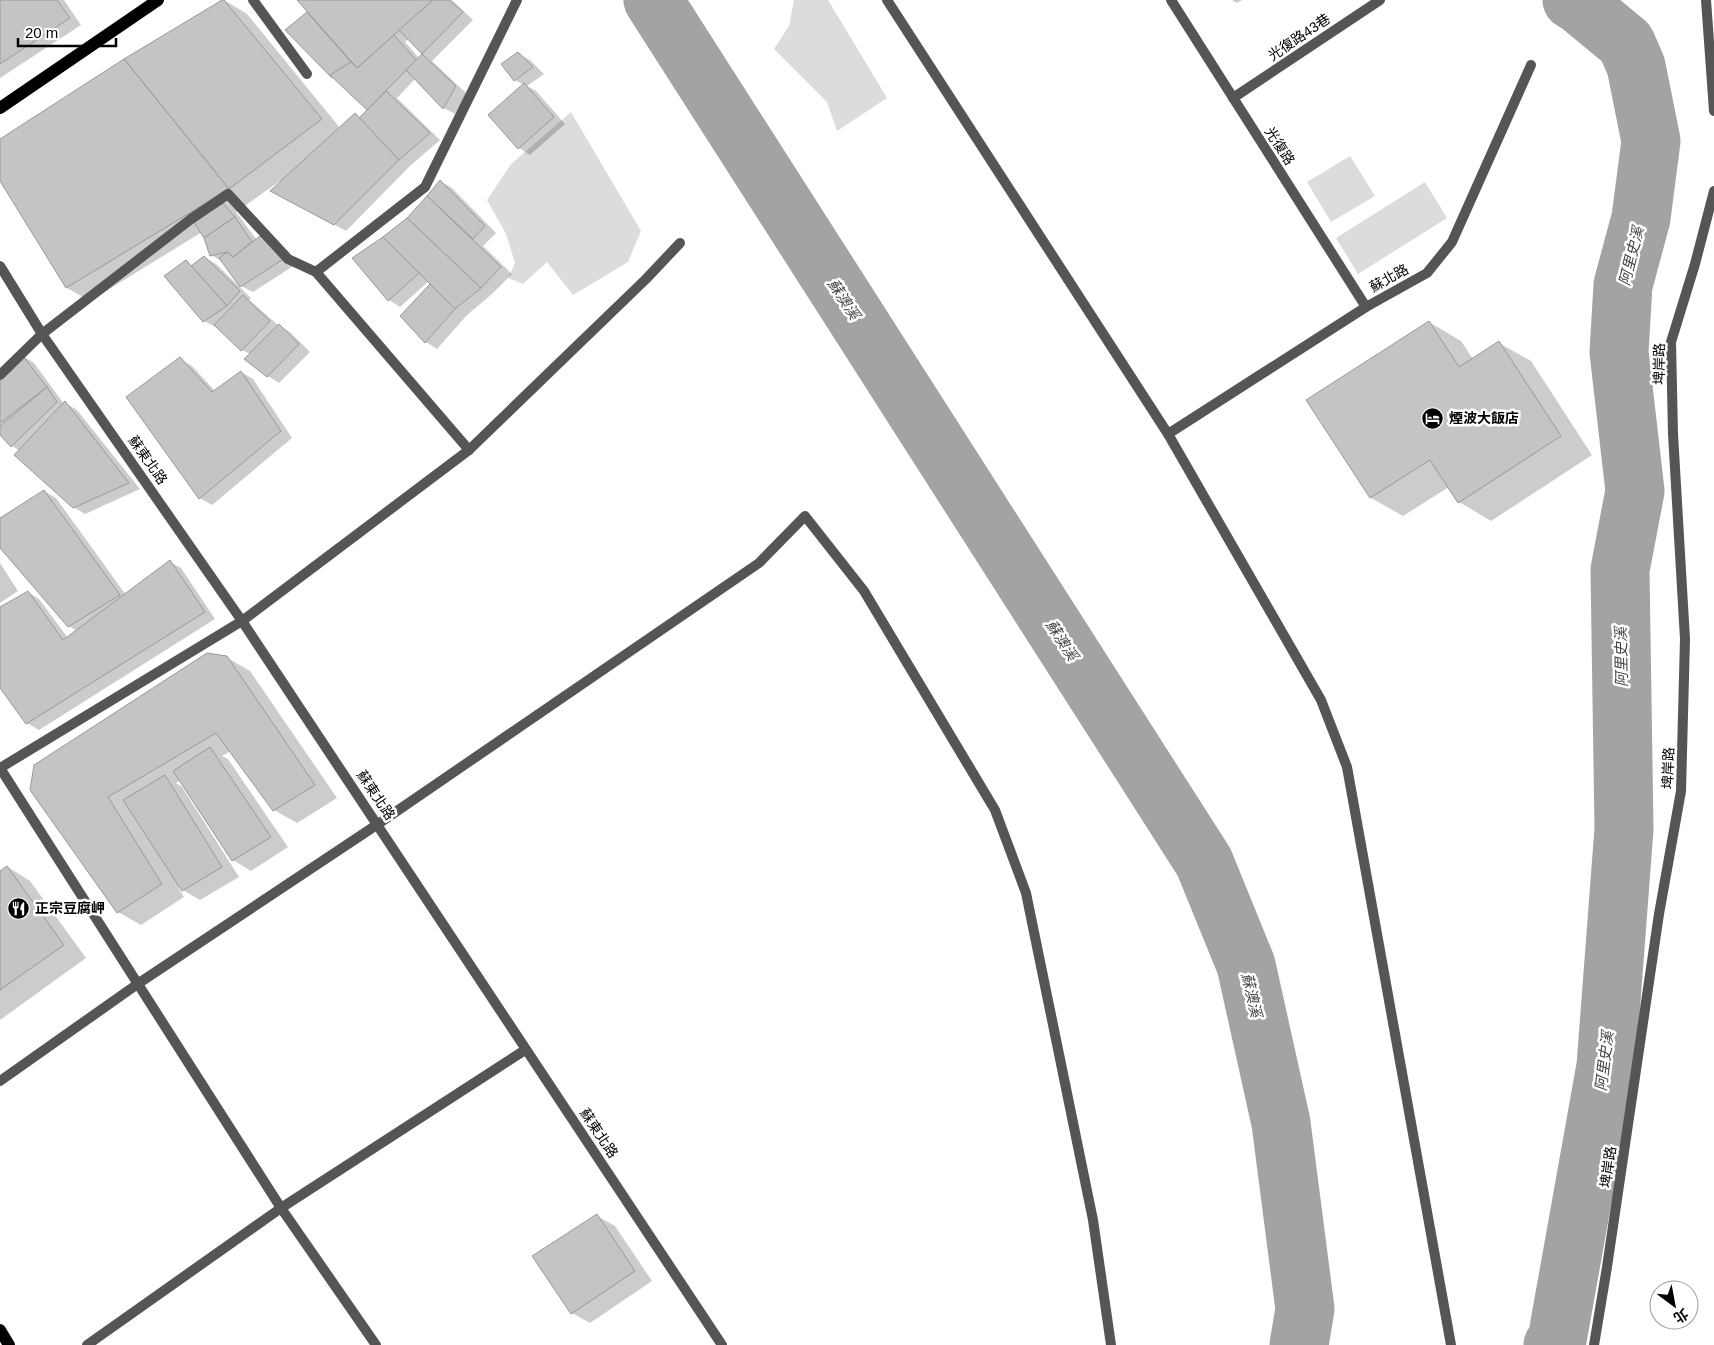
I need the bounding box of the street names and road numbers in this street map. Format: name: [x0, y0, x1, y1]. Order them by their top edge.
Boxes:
street label: 光復路43巷: [1265, 10, 1333, 64]
street label: 光復路: [1262, 124, 1298, 168]
street label: 蘇北路: [1367, 261, 1411, 295]
street label: 埤岸路: [1651, 343, 1667, 385]
street label: 蘇東北路: [125, 432, 171, 488]
street label: 埤岸路: [1659, 747, 1677, 789]
street label: 蘇東北路: [354, 767, 398, 823]
street label: 蘇東北路: [577, 1105, 621, 1161]
street label: 埤岸路: [1597, 1145, 1619, 1189]

